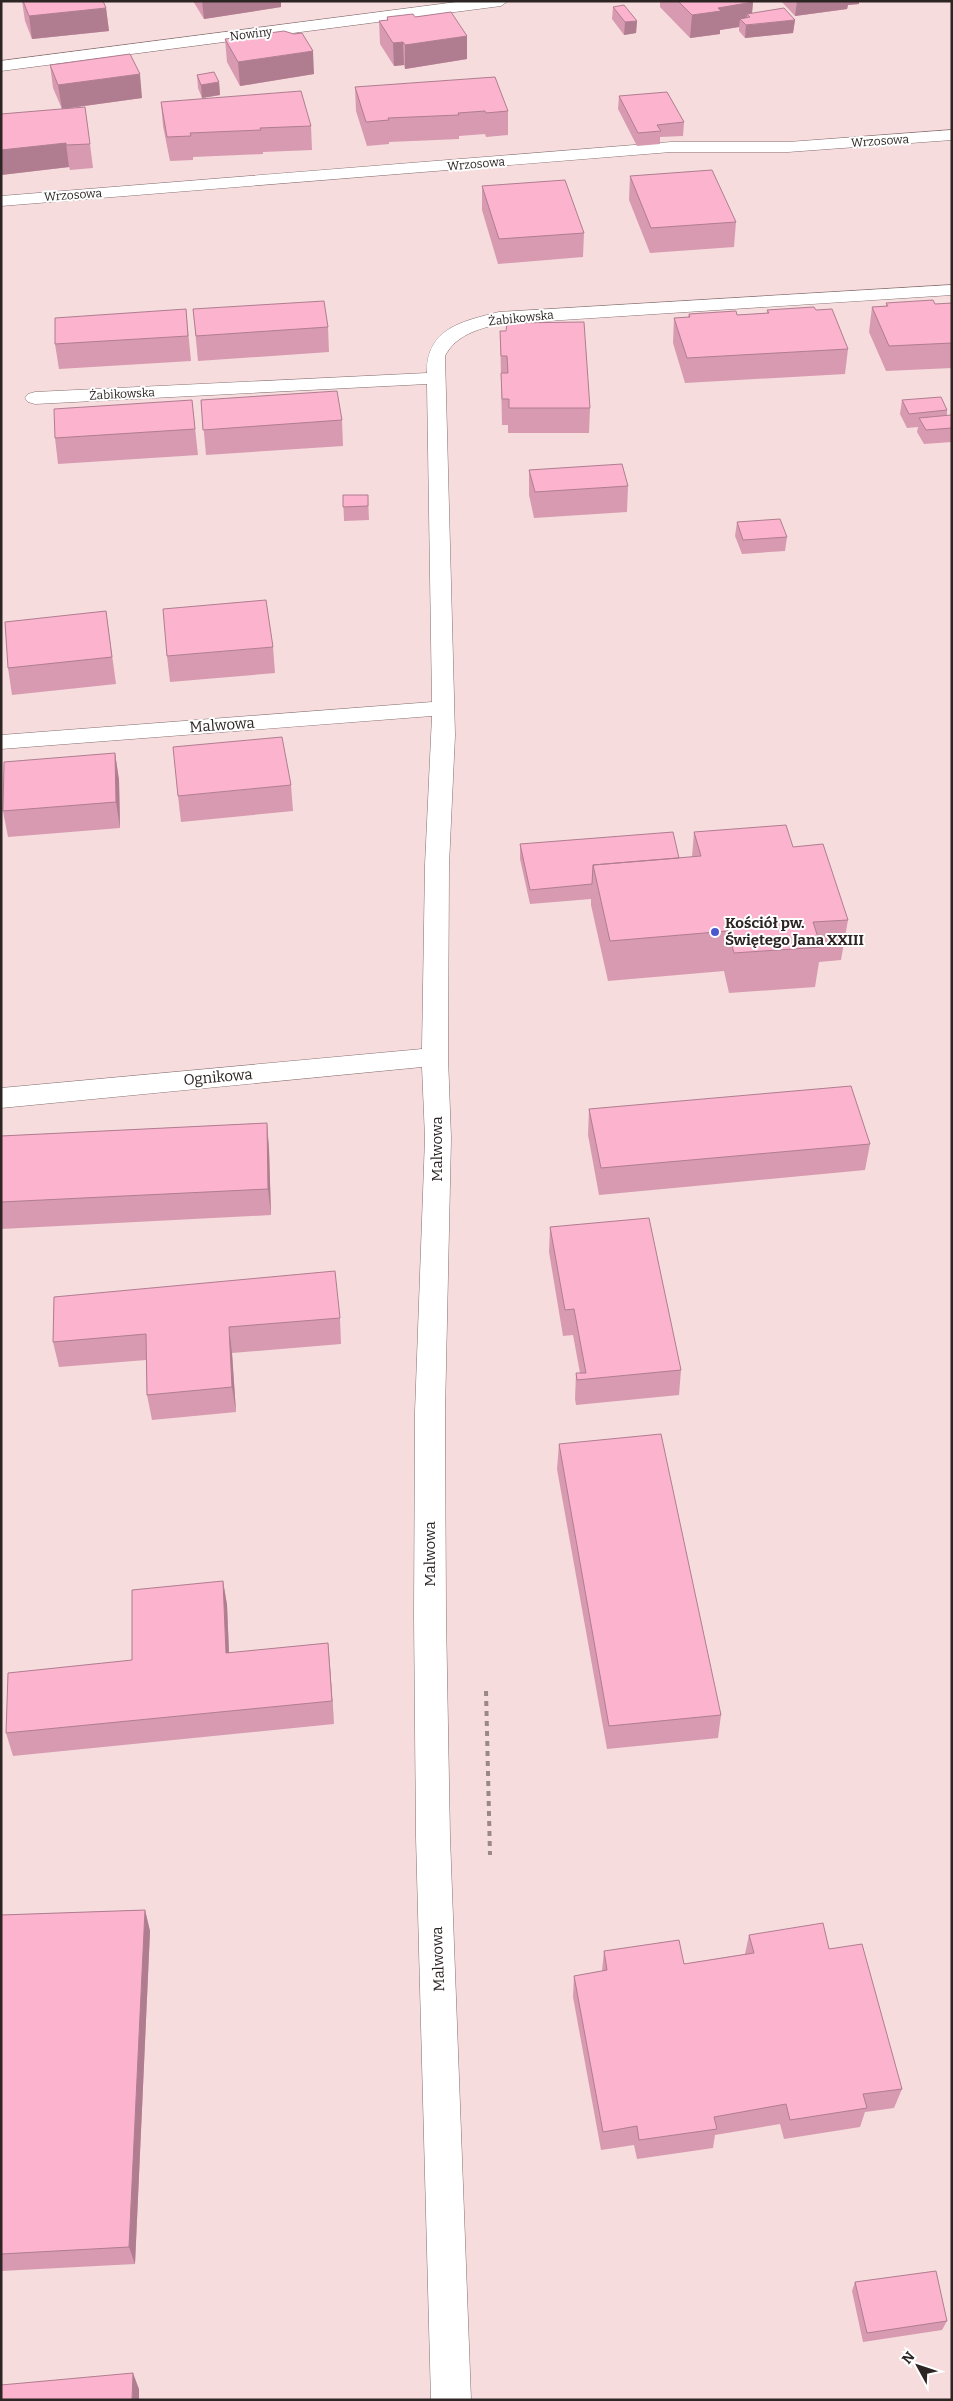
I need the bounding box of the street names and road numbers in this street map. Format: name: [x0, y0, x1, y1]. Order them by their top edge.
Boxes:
street label: Nowiny: [229, 24, 274, 44]
street label: Wrzosowa: [851, 132, 910, 150]
street label: Wrzosowa: [446, 154, 506, 174]
street label: Wrzosowa: [44, 186, 103, 204]
street label: Żabikowska: [488, 307, 555, 328]
street label: Żabikowska: [89, 384, 156, 403]
street label: Malwowa: [189, 714, 255, 736]
street label: Ognikowa: [183, 1065, 253, 1089]
street label: Malwowa: [428, 1116, 446, 1182]
street label: Malwowa: [421, 1521, 439, 1587]
street label: Malwowa: [428, 1926, 448, 1992]

